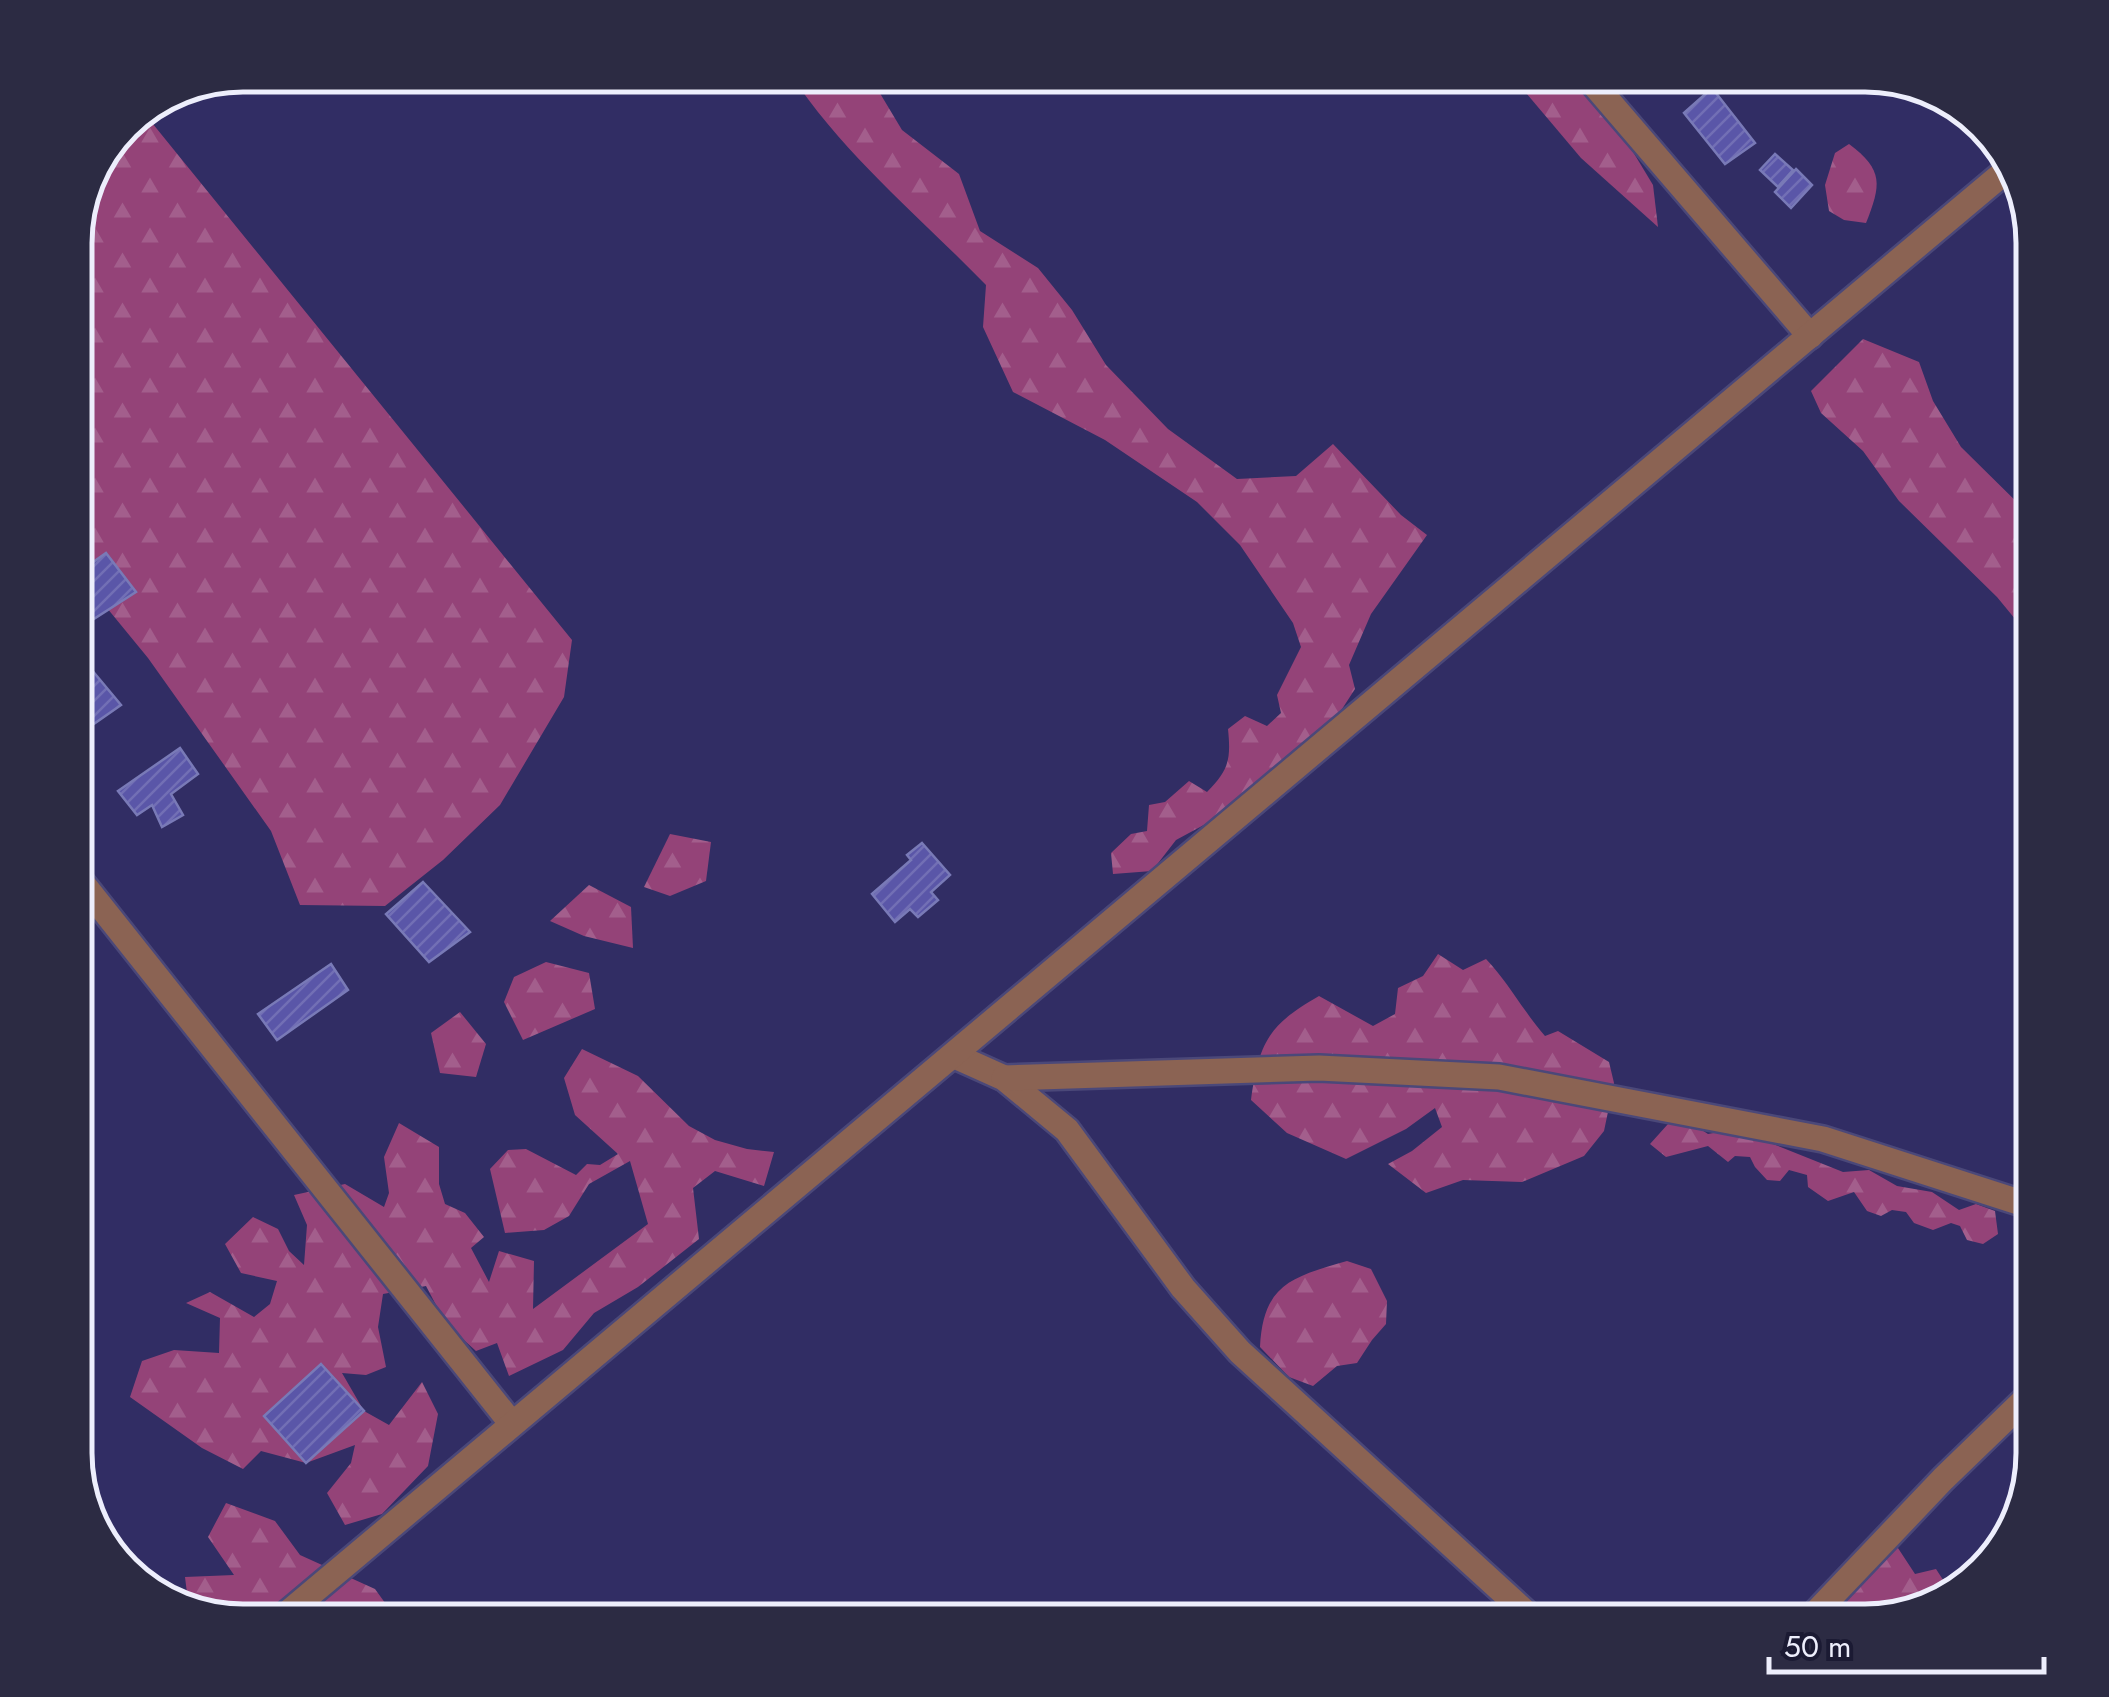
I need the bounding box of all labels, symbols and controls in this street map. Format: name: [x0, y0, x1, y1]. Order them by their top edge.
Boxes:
scale bar: [1769, 1612, 2044, 1674]
text: 50 m: [1784, 1625, 1851, 1668]

